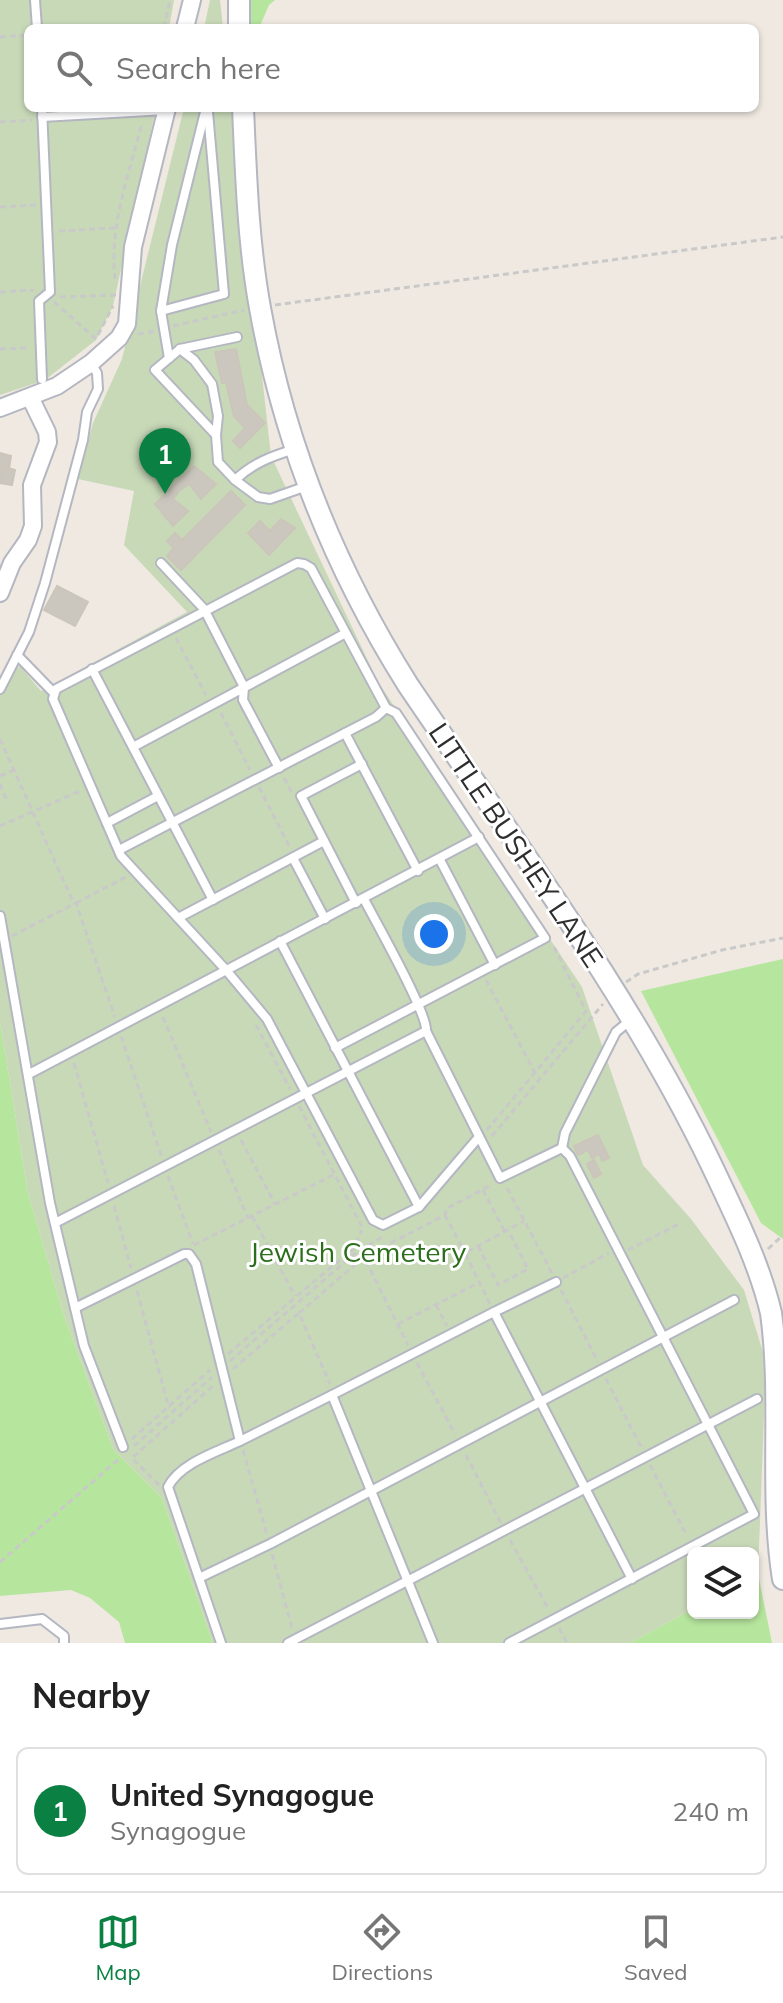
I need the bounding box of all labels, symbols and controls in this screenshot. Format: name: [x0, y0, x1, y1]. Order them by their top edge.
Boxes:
search box: [24, 24, 759, 112]
icon: search: [52, 46, 96, 90]
text: Search here: [116, 49, 281, 87]
pin: 1: [139, 428, 191, 494]
street label: LITTLE BUSHEY LANE: [422, 716, 611, 974]
your location: [414, 914, 454, 954]
park label: Jewish Cemetery: [250, 1234, 467, 1269]
map controls: [687, 1547, 759, 1619]
button: layers: [687, 1547, 759, 1619]
text: Nearby: [32, 1674, 150, 1717]
text: United Synagogue: [110, 1776, 374, 1814]
text: 1: [52, 1795, 68, 1828]
text: 240 m: [673, 1795, 749, 1828]
text: Synagogue: [110, 1814, 246, 1847]
tab: Map: [95, 1910, 141, 1986]
tab: Directions: [332, 1910, 433, 1986]
tab: Saved: [624, 1910, 688, 1986]

